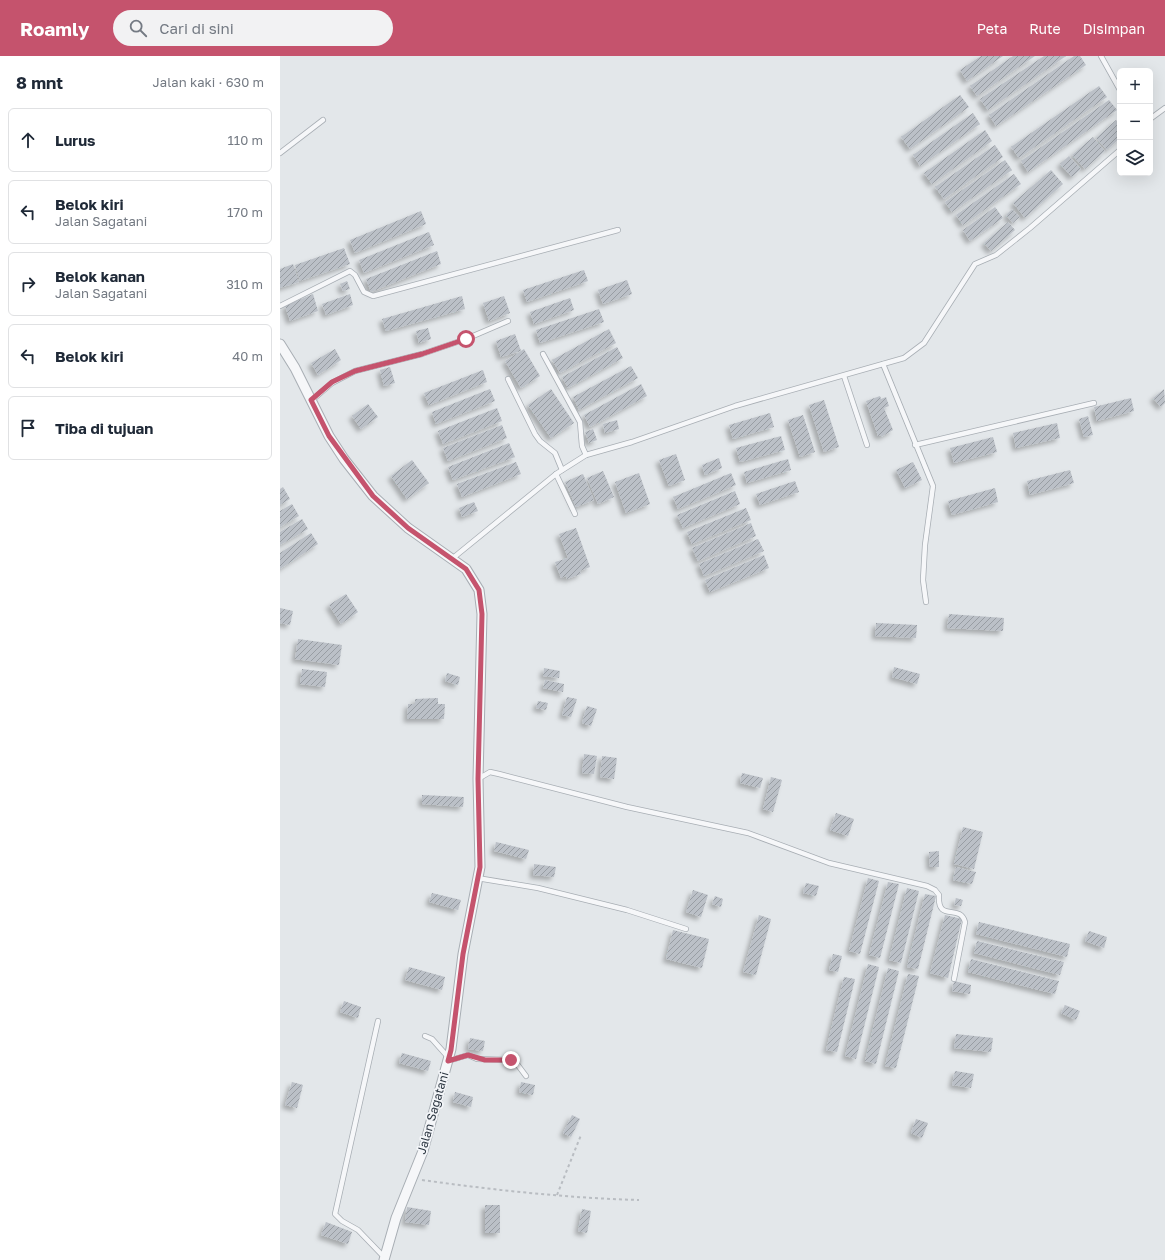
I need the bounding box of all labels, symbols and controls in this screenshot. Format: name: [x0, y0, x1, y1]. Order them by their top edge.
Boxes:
search box: [113, 10, 393, 46]
text: Roamly: [20, 17, 89, 40]
icon: search: [127, 17, 149, 39]
text: Cari di sini: [159, 19, 234, 37]
text: Peta: [977, 20, 1007, 37]
text: Rute: [1029, 20, 1061, 37]
text: Disimpan: [1083, 20, 1145, 37]
map controls: [1117, 68, 1153, 176]
button: +: [1117, 68, 1153, 104]
text: 8 mnt: [16, 72, 63, 93]
text: Jalan kaki · 630 m: [153, 74, 264, 90]
button: −: [1117, 104, 1153, 140]
icon: ahead: [17, 129, 39, 151]
text: Lurus: [55, 131, 96, 149]
text: 110 m: [228, 132, 263, 148]
button: layers: [1117, 140, 1153, 176]
text: Belok kiri: [55, 195, 124, 213]
icon: left: [17, 201, 39, 223]
text: 170 m: [227, 204, 263, 220]
text: Jalan Sagatani: [55, 213, 147, 229]
text: Belok kanan: [55, 267, 145, 285]
icon: right: [17, 273, 39, 295]
text: 310 m: [226, 276, 263, 292]
text: Jalan Sagatani: [55, 285, 147, 301]
route start: [457, 330, 475, 348]
icon: left: [17, 345, 39, 367]
text: Belok kiri: [55, 347, 124, 365]
text: 40 m: [232, 348, 263, 364]
icon: arrive: [17, 417, 39, 439]
text: Tiba di tujuan: [55, 419, 153, 437]
route end: [502, 1051, 520, 1069]
street label: Jalan Sagatani: [414, 1070, 451, 1156]

